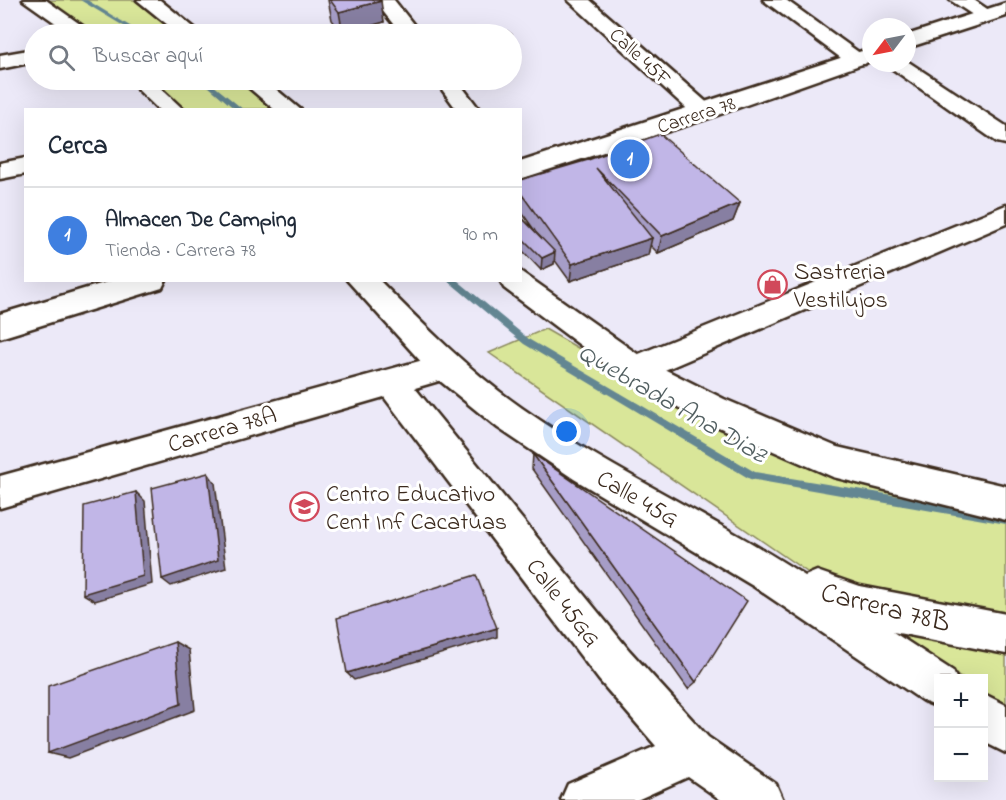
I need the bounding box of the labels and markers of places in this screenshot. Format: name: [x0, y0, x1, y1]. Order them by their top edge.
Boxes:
pin: 1: [610, 136, 650, 182]
place label: Sastreria Vestilujos: [793, 256, 888, 319]
shop icon: Sastreria Vestilujos: [757, 269, 789, 301]
place label: Centro Educativo Cent Inf Cacatuas: [326, 478, 507, 541]
school or university icon: Centro Educativo Cent Inf Cacatuas: [289, 491, 321, 523]

